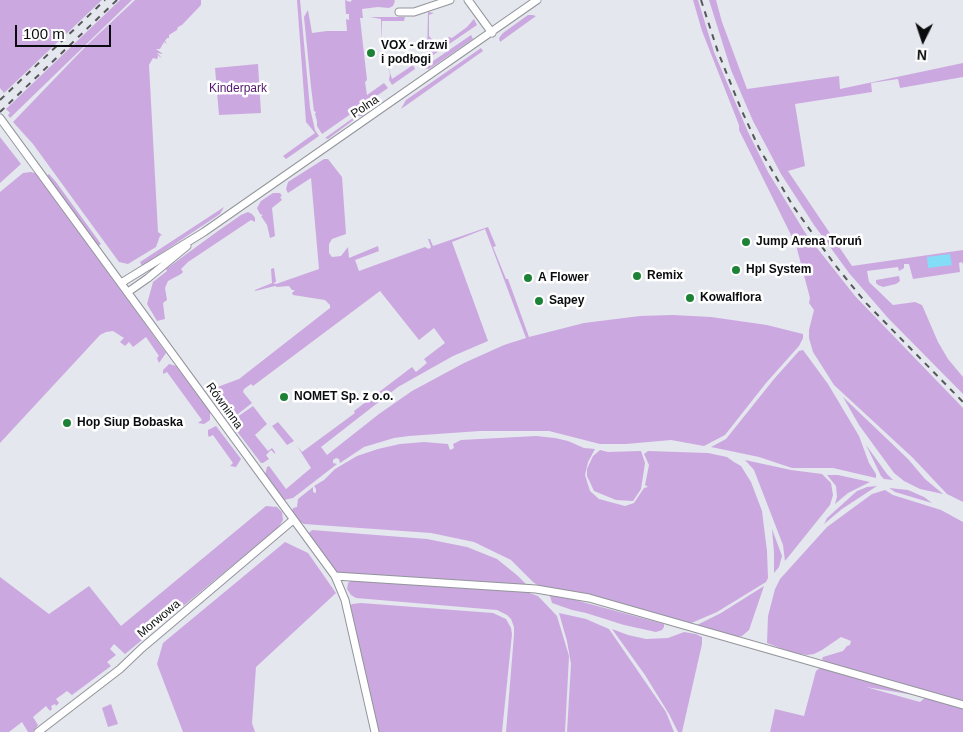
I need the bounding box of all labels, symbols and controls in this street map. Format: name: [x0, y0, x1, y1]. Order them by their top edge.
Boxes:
scale bar: [18, 15, 114, 47]
north arrow: [898, 15, 948, 65]
text: 100 m: [23, 25, 65, 42]
place label: VOX - drzwi i podłogi: [381, 39, 448, 67]
marker: VOX - drzwi i podłogi: [365, 47, 377, 59]
text: N: [916, 47, 928, 63]
park label: Kinderpark: [209, 82, 267, 96]
street label: Polna: [348, 92, 382, 122]
place label: Jump Arena Toruń: [756, 235, 862, 249]
marker: Jump Arena Toruń: [740, 236, 752, 248]
place label: Hpl System: [746, 263, 811, 277]
marker: Hpl System: [730, 264, 742, 276]
place label: Remix: [647, 269, 683, 283]
marker: Remix: [631, 270, 643, 282]
place label: A Flower: [538, 271, 589, 285]
marker: A Flower: [522, 272, 534, 284]
place label: Kowalflora: [700, 291, 761, 305]
marker: Kowalflora: [684, 292, 696, 304]
place label: Sapey: [549, 294, 584, 308]
marker: Sapey: [533, 295, 545, 307]
street label: Równinna: [202, 380, 246, 432]
place label: NOMET Sp. z o.o.: [294, 390, 393, 404]
marker: NOMET Sp. z o.o.: [278, 391, 290, 403]
place label: Hop Siup Bobaska: [77, 416, 183, 430]
marker: Hop Siup Bobaska: [61, 417, 73, 429]
street label: Morwowa: [135, 597, 183, 641]

